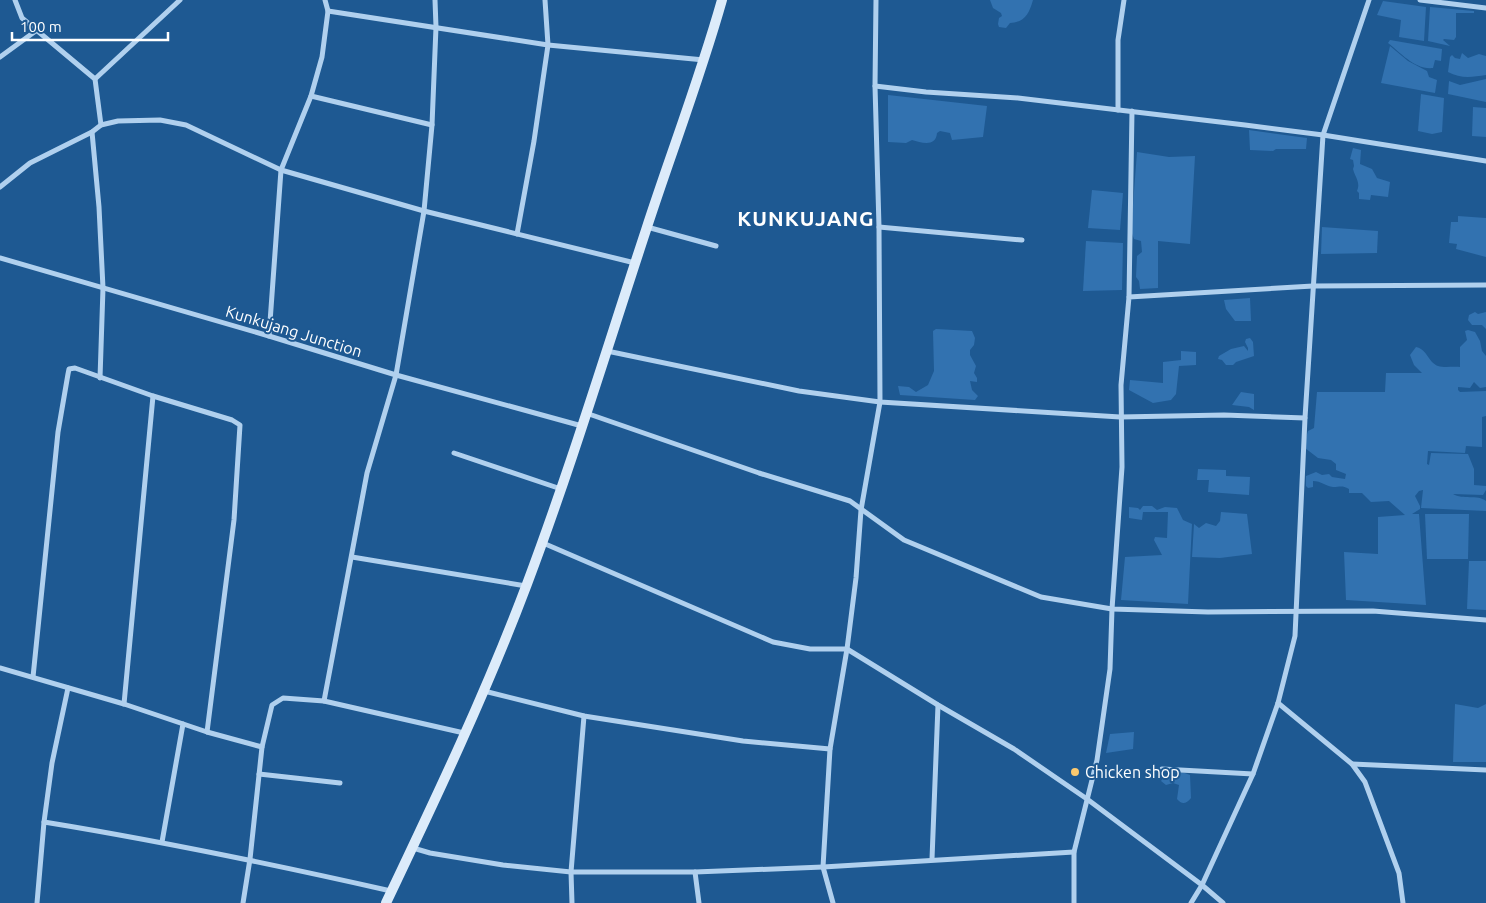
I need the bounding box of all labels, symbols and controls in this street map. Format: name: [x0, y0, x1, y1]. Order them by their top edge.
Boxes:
scale bar: [12, 10, 169, 42]
text: 100 m: [20, 18, 62, 35]
district label: KUNKUJANG: [737, 206, 875, 230]
street label: Kunkujang Junction: [224, 302, 364, 360]
place label: Chicken shop: [1085, 763, 1180, 781]
marker: Chicken shop: [1069, 766, 1081, 778]

